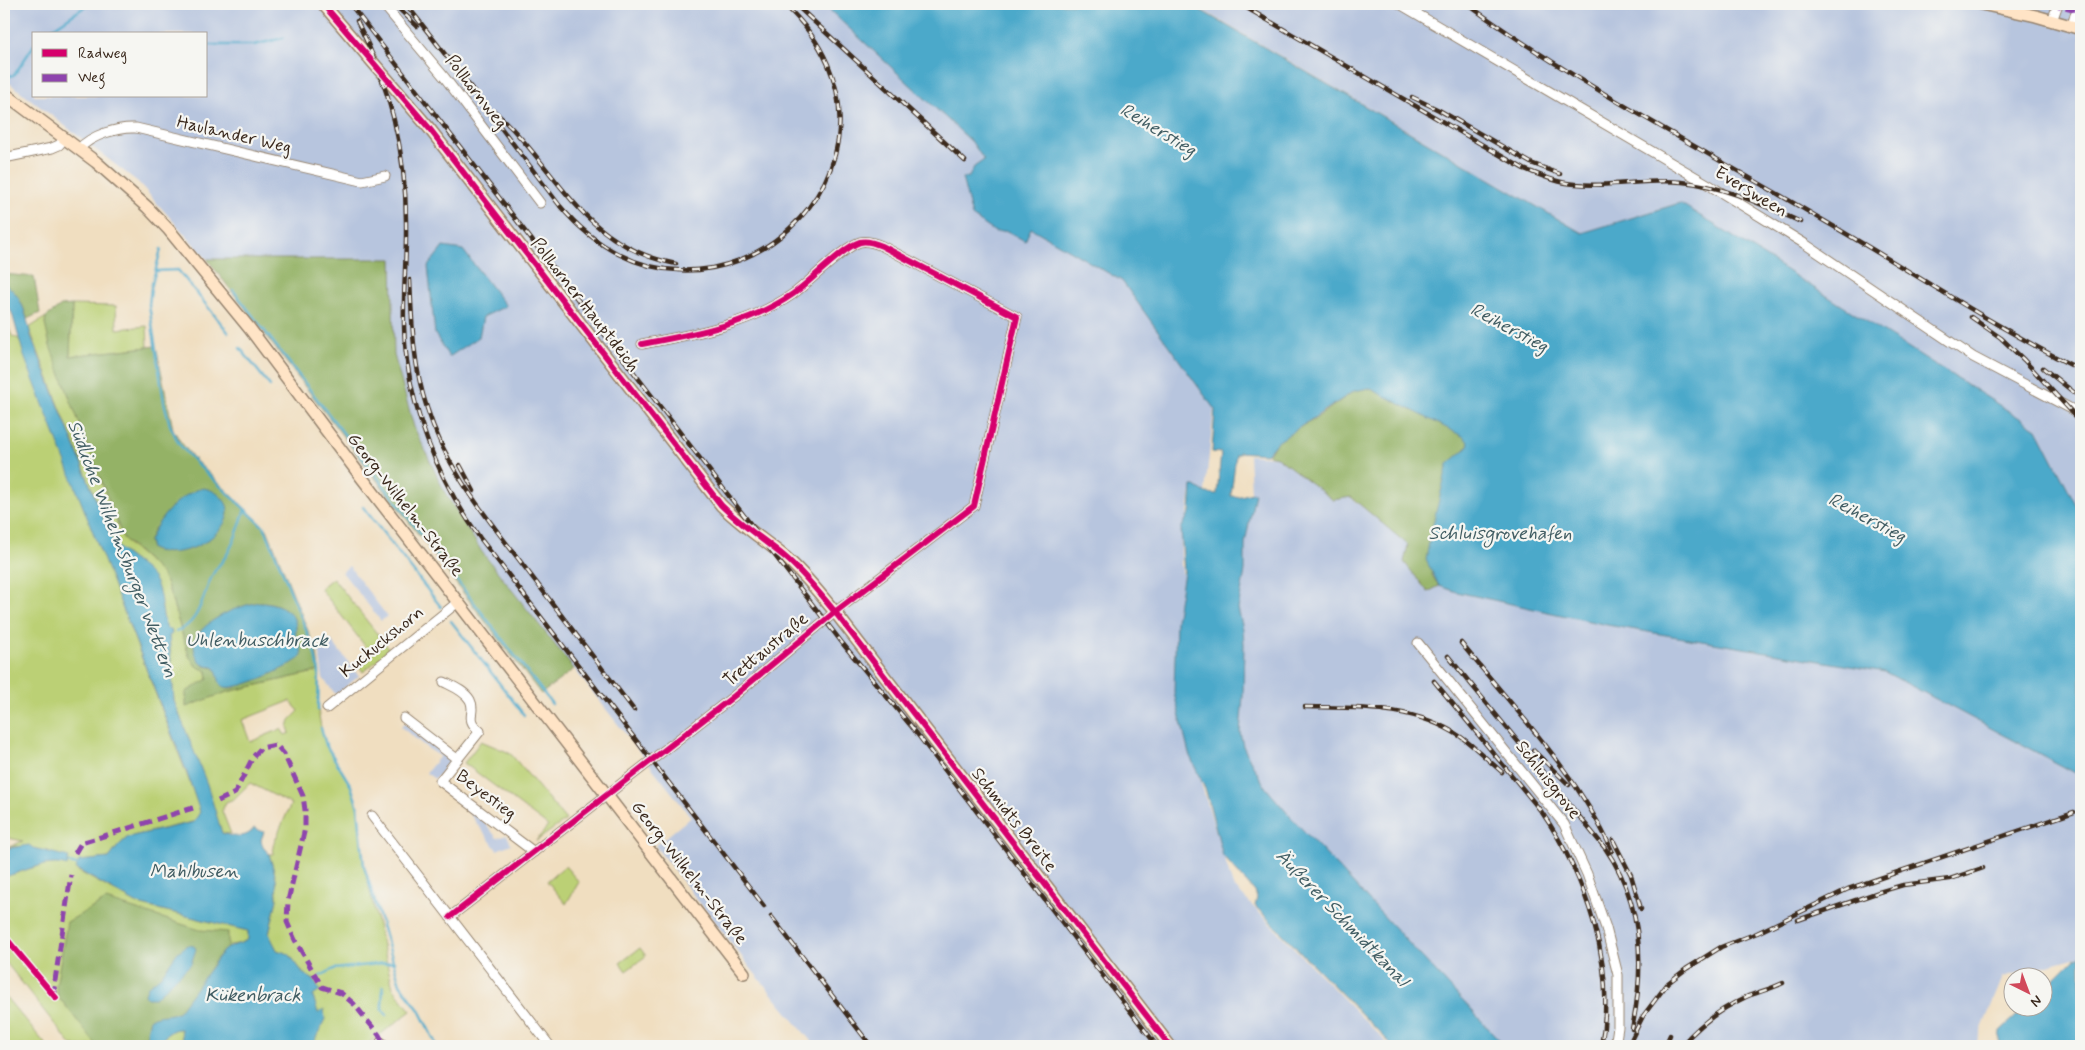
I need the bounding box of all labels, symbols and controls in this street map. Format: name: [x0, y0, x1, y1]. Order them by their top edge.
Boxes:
legend: [32, 32, 208, 98]
text: Radweg: [78, 44, 127, 64]
street label: Pollhornweg: [439, 50, 513, 134]
text: Weg: [78, 68, 105, 89]
water label: Reiherstieg: [1115, 97, 1201, 163]
street label: Haulander Weg: [174, 110, 294, 160]
street label: Eversween: [1710, 161, 1792, 223]
street label: Pollhorner Hauptdeich: [525, 233, 645, 377]
water label: Reiherstieg: [1466, 297, 1553, 359]
water label: Südliche Wilhelmsburger Wettern: [59, 417, 183, 682]
street label: Georg-Wilhelm-Straße: [340, 428, 469, 583]
water label: Reiherstieg: [1824, 487, 1911, 549]
water label: Schluisgrovehafen: [1428, 521, 1572, 548]
street label: Kuckuckshorn: [335, 601, 429, 683]
street label: Trettaustraße: [718, 607, 814, 693]
water label: Uhlenbuschbrack: [186, 628, 329, 653]
street label: Schluisgrove: [1509, 736, 1586, 825]
street label: Schmidts Breite: [966, 763, 1062, 877]
street label: Beyestieg: [451, 764, 521, 826]
street label: Georg-Wilhelm-Straße: [624, 796, 753, 951]
water label: Äußerer Schmidtkanal: [1270, 844, 1416, 994]
water label: Mahlbusen: [150, 859, 238, 884]
north arrow: [2002, 968, 2052, 1018]
water label: Kükenbrack: [205, 983, 302, 1008]
text: N: [2027, 991, 2046, 1011]

